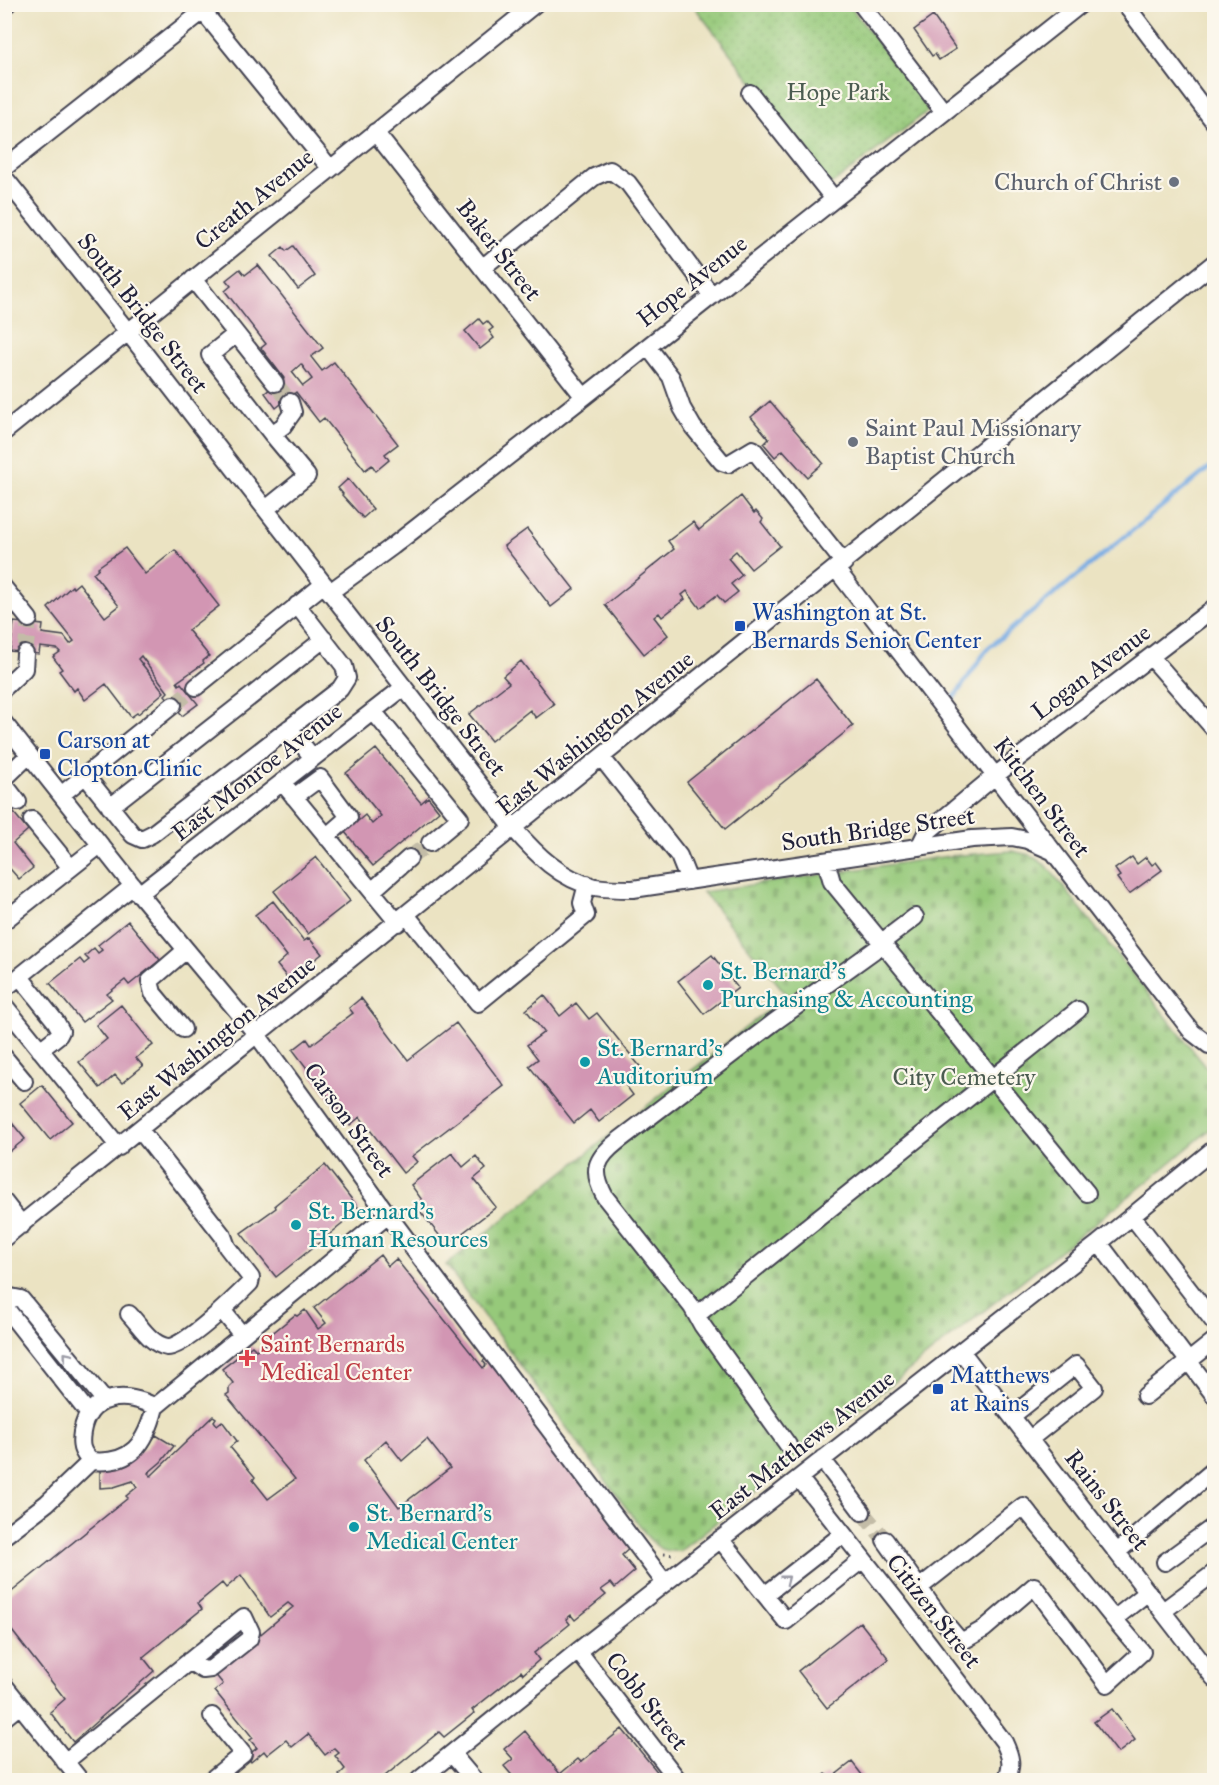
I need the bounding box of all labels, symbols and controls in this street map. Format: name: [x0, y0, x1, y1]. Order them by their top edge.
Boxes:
park label: Hope Park: [786, 77, 891, 107]
street label: Creath Avenue: [188, 142, 320, 256]
place label: Church of Christ: [994, 167, 1162, 197]
marker: Church of Christ: [1167, 175, 1181, 189]
street label: Baker Street: [450, 193, 548, 307]
street label: South Bridge Street: [71, 227, 215, 400]
street label: Hope Avenue: [631, 229, 753, 333]
place label: Saint Paul Missionary Baptist Church: [865, 413, 1082, 471]
marker: Saint Paul Missionary Baptist Church: [846, 435, 860, 449]
place label: Washington at St. Bernards Senior Center: [752, 597, 981, 655]
street label: South Bridge Street: [369, 610, 513, 783]
street label: Logan Avenue: [1025, 617, 1157, 727]
marker: Washington at St. Bernards Senior Center: [733, 619, 747, 633]
street label: East Washington Avenue: [490, 644, 700, 822]
street label: East Monroe Avenue: [166, 696, 348, 848]
place label: Carson at Clopton Clinic: [57, 725, 202, 783]
street label: Kitchen Street: [987, 731, 1097, 864]
marker: Carson at Clopton Clinic: [38, 747, 52, 761]
street label: South Bridge Street: [779, 800, 977, 857]
street label: East Washington Avenue: [112, 949, 322, 1127]
place label: St. Bernard's Purchasing & Accounting: [720, 956, 974, 1014]
marker: St. Bernard's Purchasing & Accounting: [701, 978, 715, 992]
place label: St. Bernard's Auditorium: [596, 1033, 723, 1091]
marker: St. Bernard's Auditorium: [578, 1055, 592, 1069]
street label: Carson Street: [297, 1057, 401, 1184]
park label: City Cemetery: [893, 1062, 1036, 1092]
place label: St. Bernard's Human Resources: [308, 1196, 488, 1254]
marker: St. Bernard's Human Resources: [289, 1218, 303, 1232]
place label: Saint Bernards Medical Center: [260, 1329, 412, 1387]
marker: Saint Bernards Medical Center: [238, 1349, 256, 1367]
one-way arrow: [64, 1352, 75, 1363]
place label: Matthews at Rains: [950, 1360, 1050, 1418]
street label: East Matthews Avenue: [703, 1363, 901, 1527]
marker: Matthews at Rains: [931, 1382, 945, 1396]
street label: Rains Street: [1058, 1443, 1156, 1557]
place label: St. Bernard's Medical Center: [366, 1498, 518, 1556]
marker: St. Bernard's Medical Center: [347, 1520, 361, 1534]
street label: Citizen Street: [880, 1548, 988, 1675]
one-way arrow: [779, 1575, 790, 1586]
street label: Cobb Street: [599, 1646, 695, 1757]

